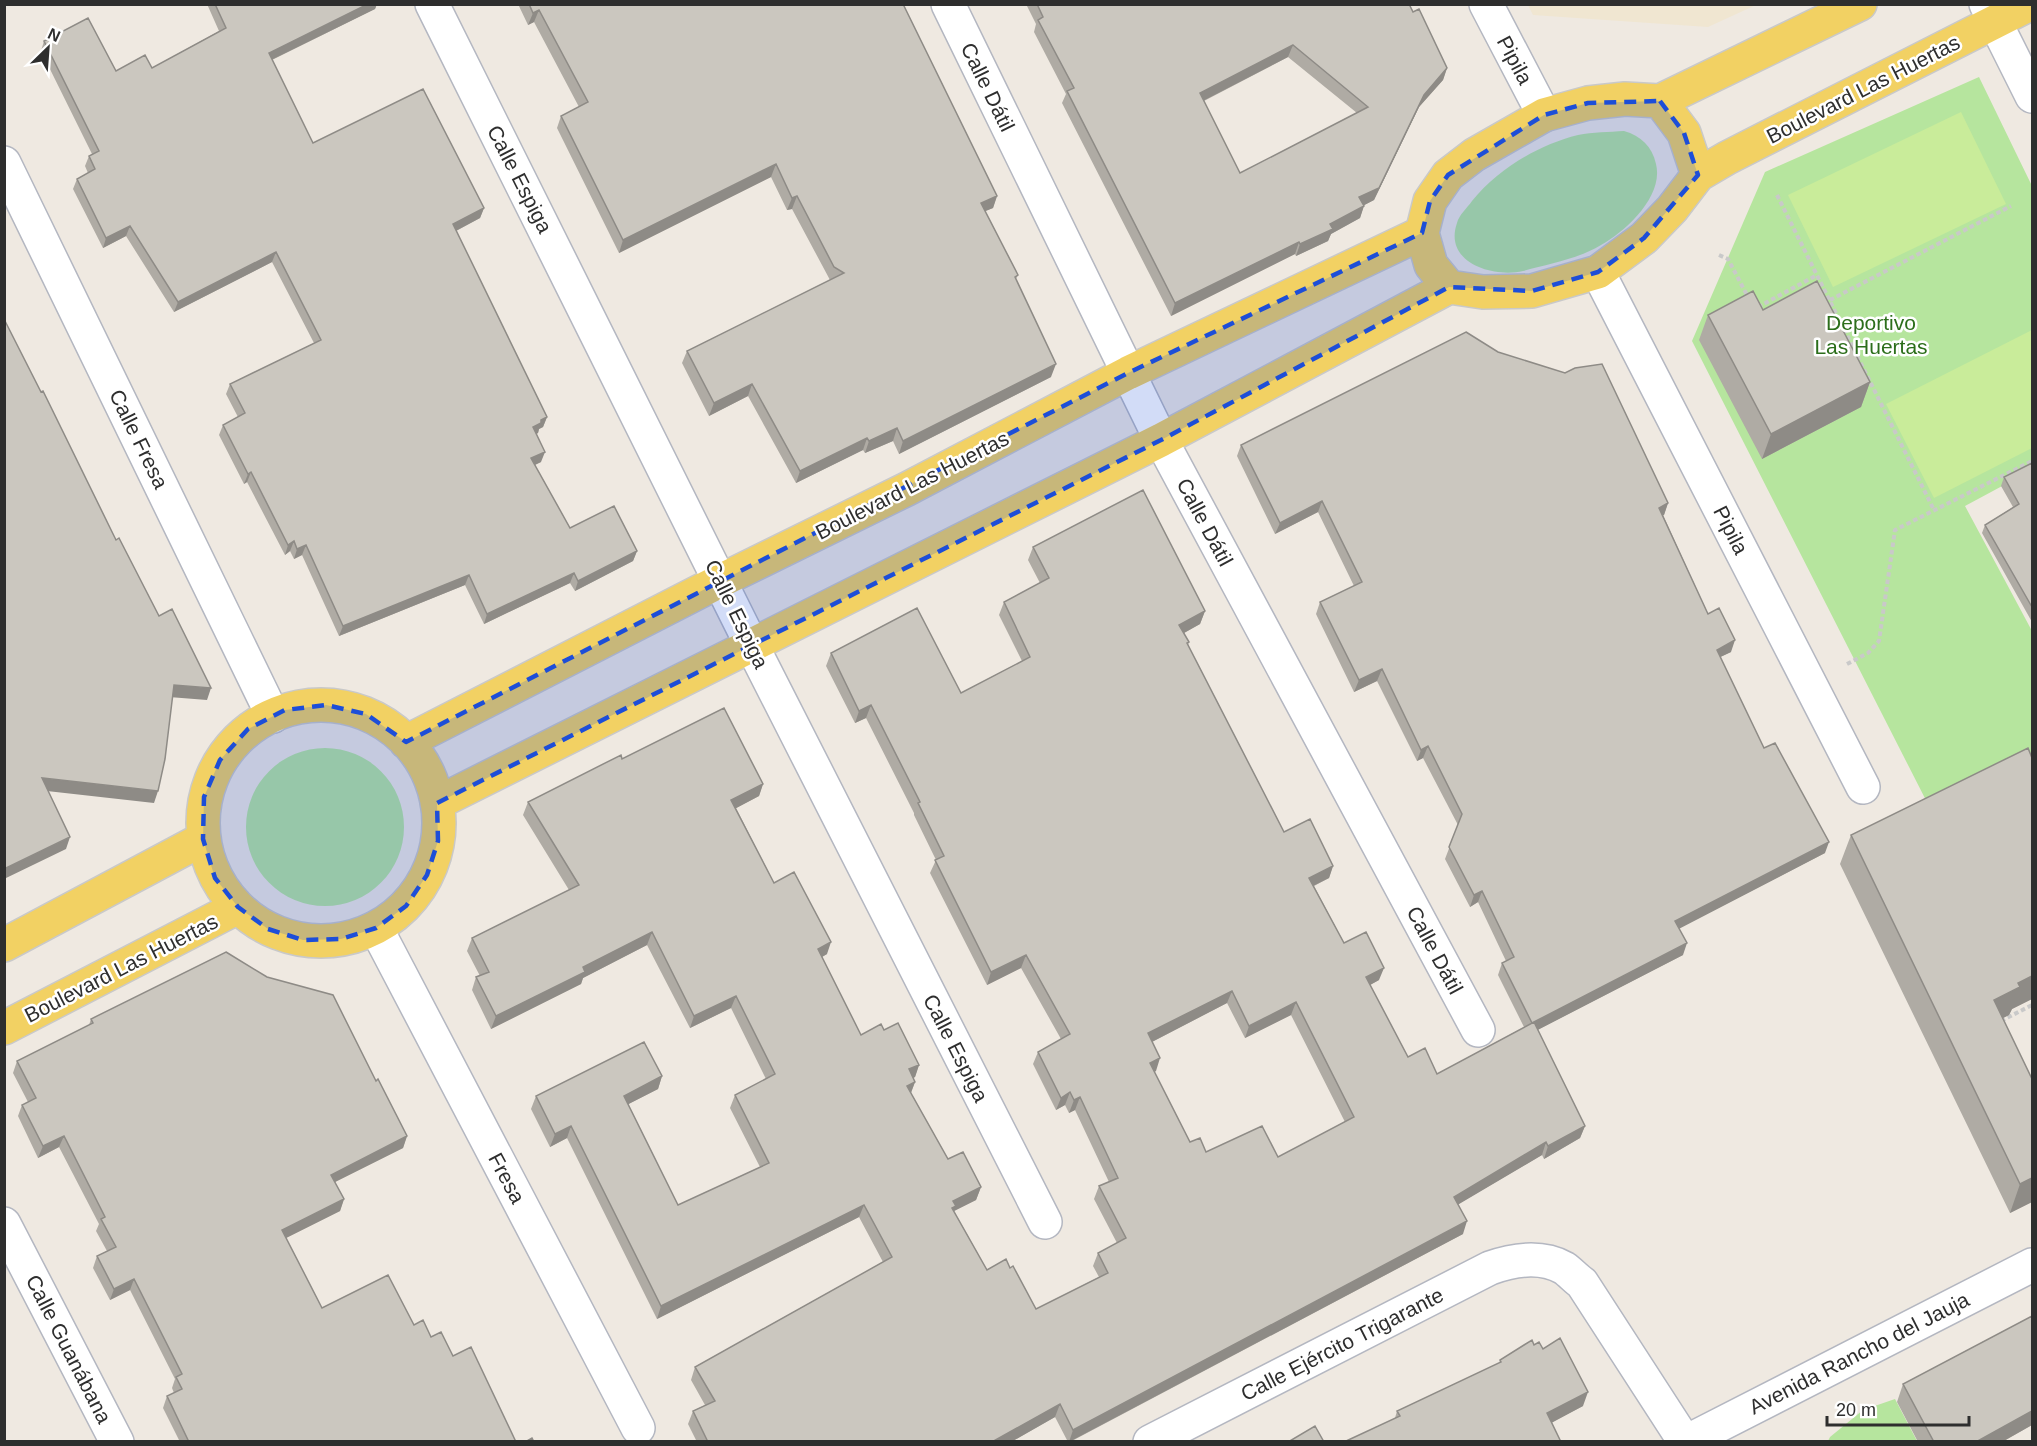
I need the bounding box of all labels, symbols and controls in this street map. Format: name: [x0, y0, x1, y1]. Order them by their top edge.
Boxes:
north arrow: [18, 18, 78, 78]
text: N: [45, 25, 63, 45]
street label: Boulevard Las Huertas: [1763, 30, 1963, 148]
street label: Pipila: [1493, 32, 1537, 88]
street label: Calle Dátil: [957, 39, 1019, 135]
street label: Calle Espiga: [483, 121, 557, 237]
park label: Deportivo Las Huertas: [1814, 311, 1928, 358]
street label: Calle Fresa: [105, 386, 173, 493]
street label: Boulevard Las Huertas: [812, 426, 1012, 544]
street label: Calle Dátil: [1172, 474, 1238, 570]
street label: Pipila: [1709, 502, 1753, 558]
street label: Calle Espiga: [701, 556, 773, 672]
street label: Calle Dátil: [1402, 902, 1468, 998]
street label: Boulevard Las Huertas: [21, 909, 221, 1027]
street label: Calle Espiga: [919, 990, 993, 1106]
street label: Fresa: [484, 1149, 530, 1207]
street label: Calle Guanábana: [22, 1271, 116, 1427]
street label: Calle Ejército Trigarante: [1237, 1283, 1447, 1405]
street label: Avenida Rancho del Jauja: [1745, 1287, 1973, 1419]
scale bar: [1827, 1389, 1970, 1427]
text: 20 m: [1836, 1400, 1876, 1420]

